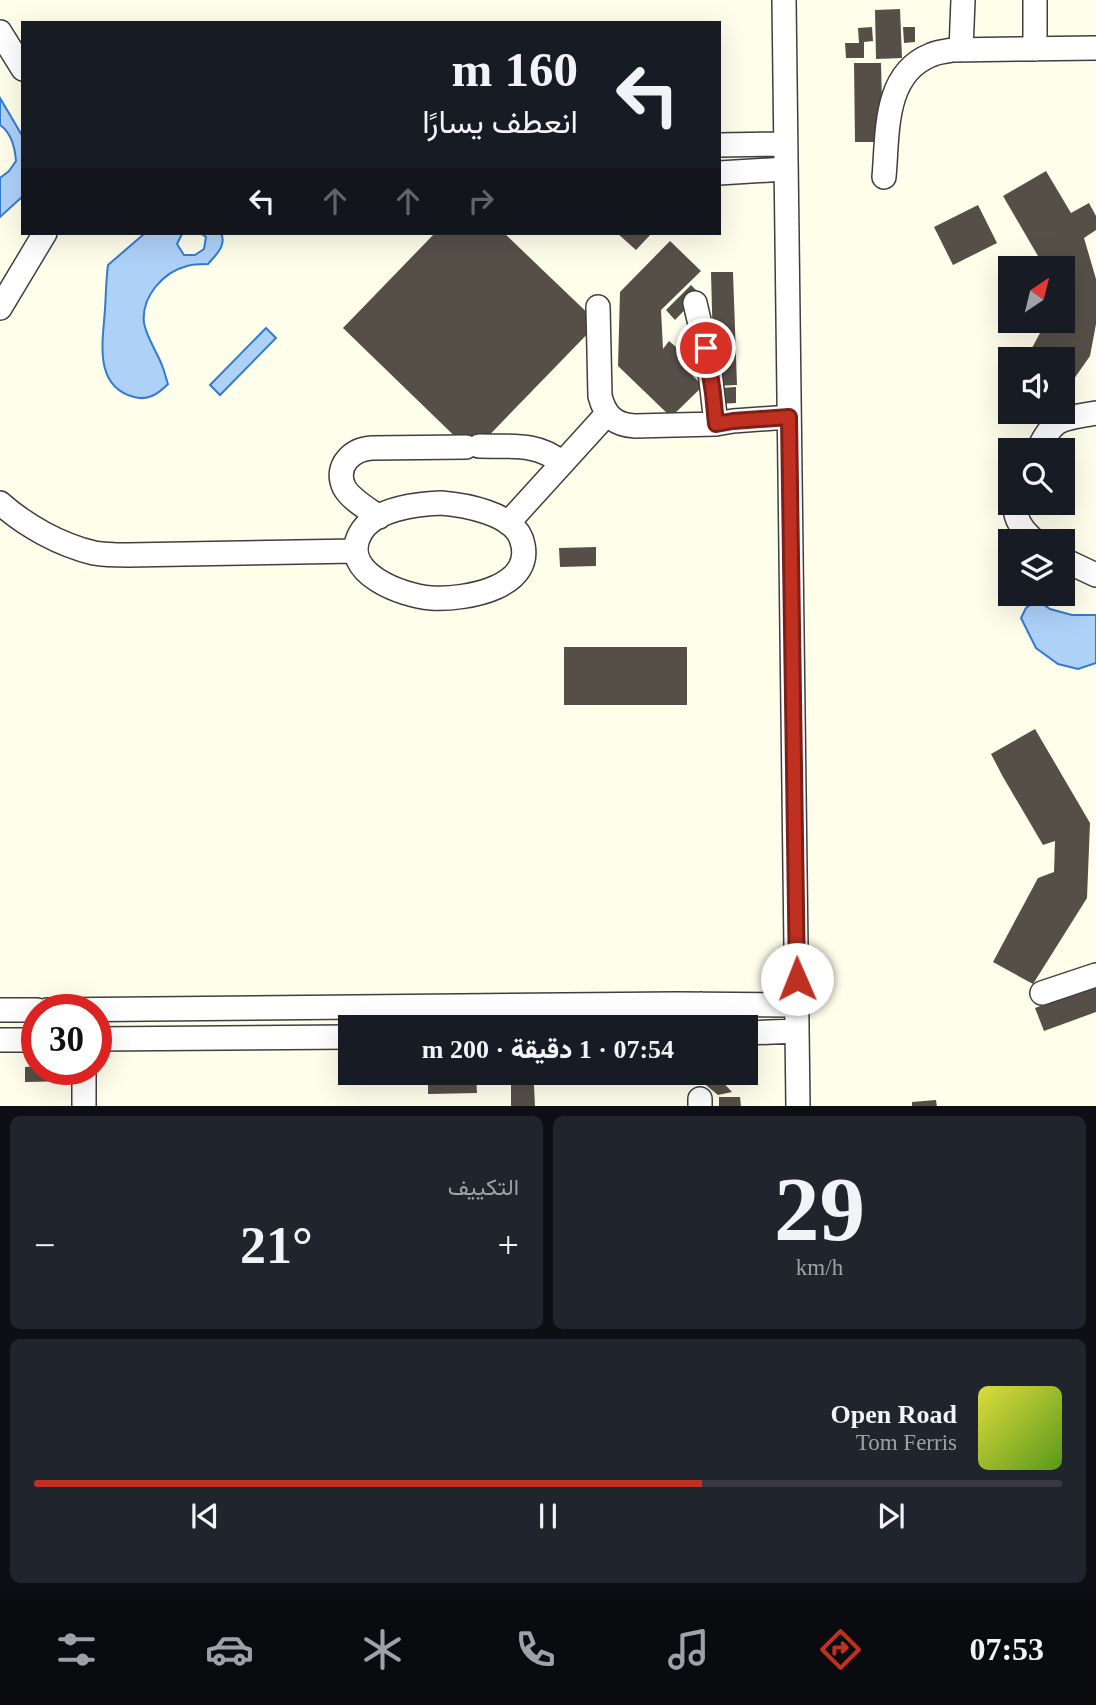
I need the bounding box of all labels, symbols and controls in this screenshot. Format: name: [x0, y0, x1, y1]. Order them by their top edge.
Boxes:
text: 160 m: [451, 42, 578, 97]
icon: left: [602, 49, 693, 140]
text: انعطف يسارًا: [422, 104, 578, 140]
icon: left: [243, 182, 281, 220]
icon: ahead: [316, 182, 354, 220]
icon: ahead: [389, 182, 427, 220]
icon: right: [462, 182, 500, 220]
north arrow: [998, 256, 1074, 332]
map controls: [998, 256, 1075, 606]
pin: [676, 318, 736, 378]
icon: arrive: [687, 329, 725, 367]
button: sound: [998, 347, 1075, 424]
button: search: [998, 438, 1075, 515]
button: layers: [998, 529, 1075, 606]
position arrow: [760, 942, 834, 1016]
speed limit sign: 30: [21, 994, 112, 1085]
text: 07:54 · 1 دقيقة · 200 m: [422, 1035, 674, 1064]
text: 29: [774, 1159, 865, 1260]
text: التكييف: [448, 1175, 519, 1200]
text: 21°: [240, 1217, 313, 1274]
text: −: [34, 1224, 55, 1266]
text: +: [498, 1224, 519, 1266]
text: km/h: [796, 1255, 843, 1280]
text: Open Road: [831, 1400, 957, 1429]
text: Tom Ferris: [856, 1430, 957, 1455]
icon: previous: [186, 1497, 224, 1535]
icon: pause: [529, 1497, 567, 1535]
icon: next: [872, 1497, 910, 1535]
icon: filters: [52, 1625, 101, 1674]
icon: car: [205, 1625, 254, 1674]
icon: climate: [358, 1625, 407, 1674]
icon: phone: [511, 1625, 560, 1674]
icon: music: [664, 1625, 713, 1674]
icon: directions: [816, 1625, 865, 1674]
text: 07:53: [969, 1631, 1044, 1667]

